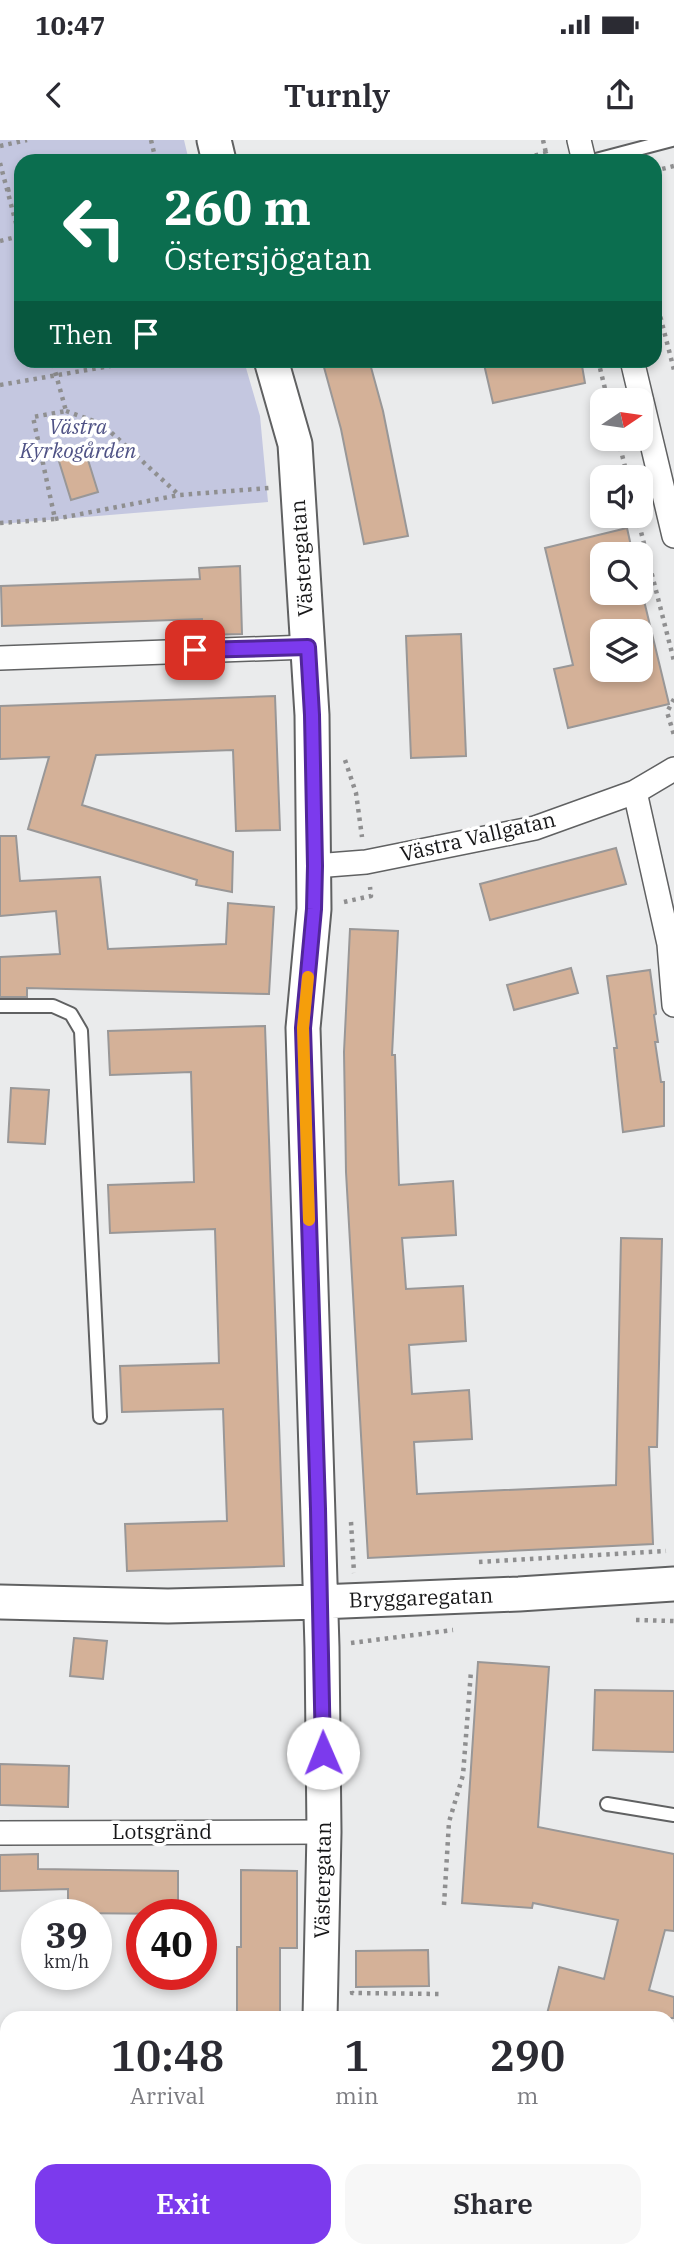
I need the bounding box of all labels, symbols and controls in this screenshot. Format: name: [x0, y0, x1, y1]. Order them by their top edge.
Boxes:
text: 10:47: [35, 8, 105, 42]
text: Turnly: [284, 74, 390, 116]
icon: back: [35, 76, 73, 114]
icon: share: [601, 76, 639, 114]
text: 260 m: [164, 175, 311, 238]
icon: left: [49, 182, 140, 273]
text: Östersjögatan: [164, 237, 372, 279]
icon: arrive: [127, 315, 165, 353]
text: Then: [49, 317, 113, 351]
north arrow: [590, 388, 653, 452]
map controls: [590, 388, 653, 682]
park label: Västra Kyrkogården: [19, 412, 136, 464]
button: sound: [590, 465, 653, 528]
street label: Västergatan: [283, 499, 319, 617]
button: search: [590, 542, 653, 605]
button: layers: [590, 619, 653, 682]
pin: [165, 620, 225, 680]
icon: arrive: [176, 631, 214, 669]
street label: Västra Vallgatan: [397, 805, 558, 868]
street label: Bryggaregatan: [348, 1580, 494, 1614]
position arrow: [286, 1716, 360, 1790]
street label: Lotsgränd: [112, 1817, 212, 1845]
street label: Västergatan: [307, 1821, 337, 1939]
speed limit sign: 40: [126, 1899, 217, 1990]
text: 39: [45, 1912, 88, 1958]
text: km/h: [44, 1950, 89, 1973]
text: 10:48: [111, 2028, 224, 2083]
text: 1: [344, 2028, 369, 2083]
text: 290: [490, 2028, 565, 2083]
text: Arrival: [130, 2080, 205, 2110]
text: min: [335, 2080, 379, 2110]
text: m: [516, 2080, 538, 2110]
button: Exit: [35, 2164, 331, 2244]
button: Share: [345, 2164, 641, 2244]

